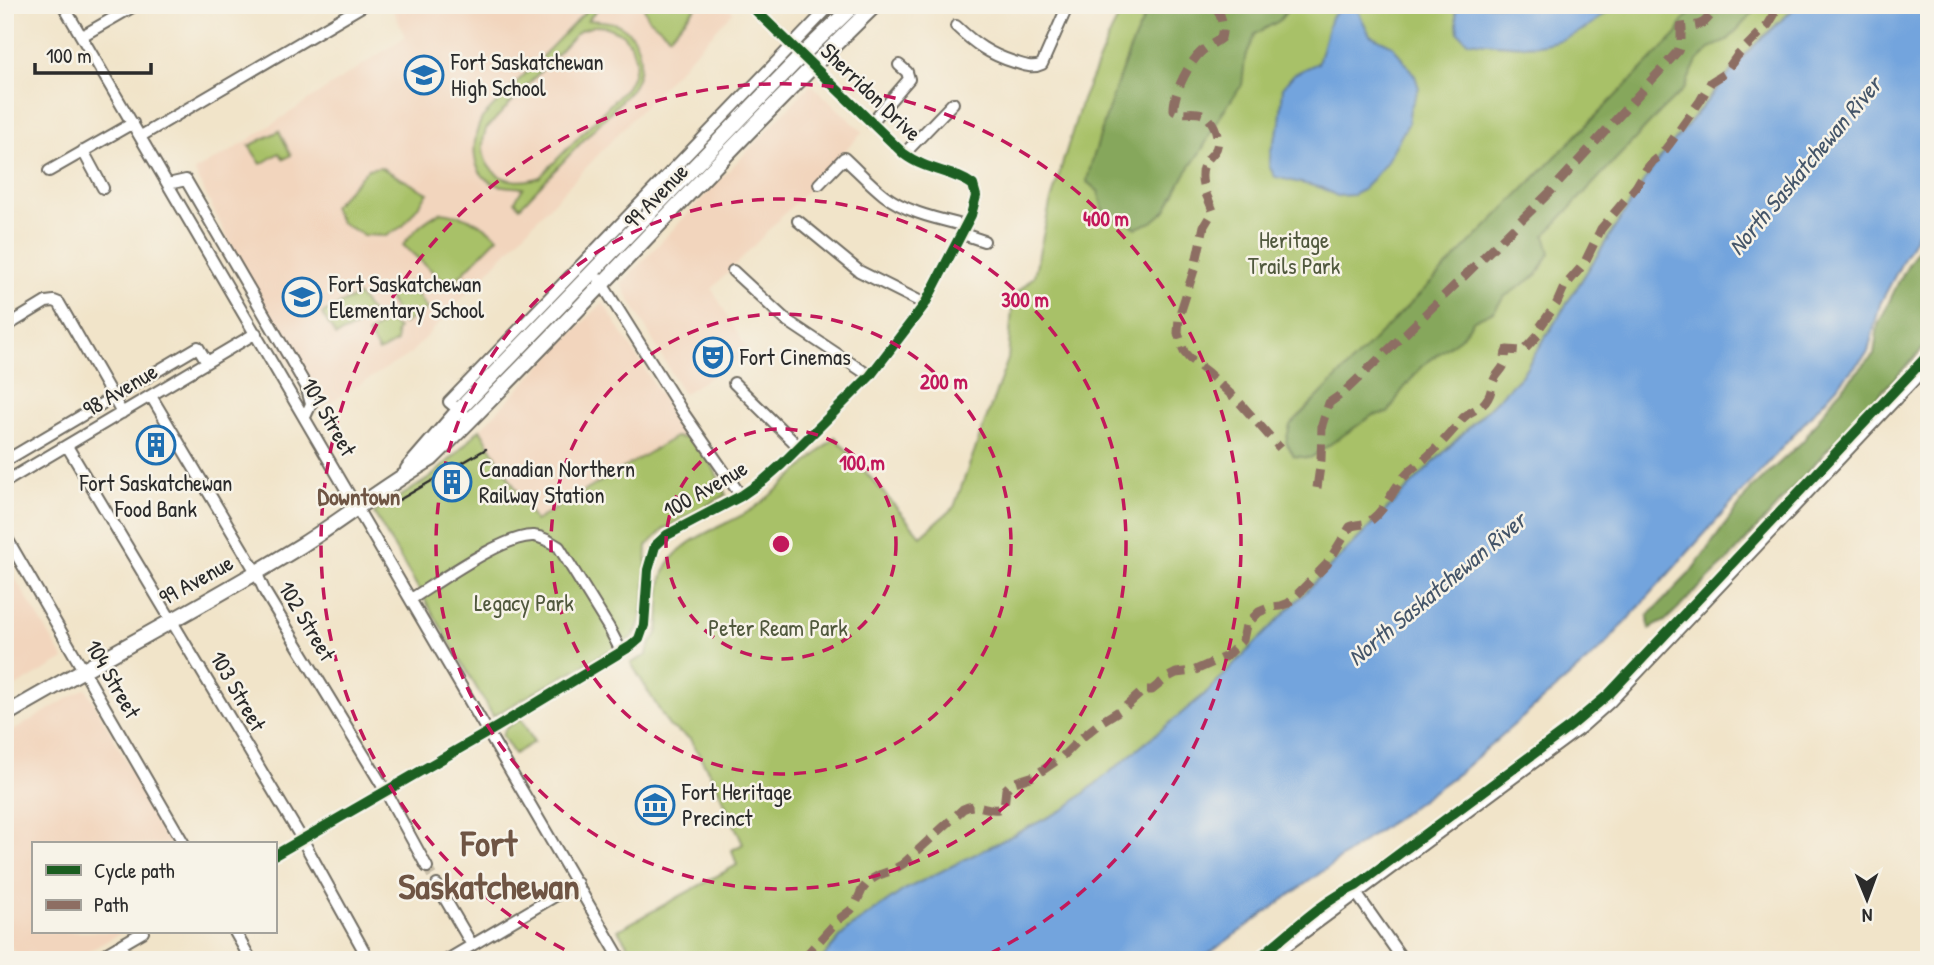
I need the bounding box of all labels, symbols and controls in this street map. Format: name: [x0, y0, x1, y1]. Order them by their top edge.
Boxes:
scale bar: [35, 32, 150, 76]
street label: Sherridon Drive: [814, 36, 929, 148]
text: 100 m: [46, 41, 92, 70]
place label: Fort Saskatchewan High School: [450, 46, 604, 103]
school or university icon: Fort Saskatchewan High School: [403, 54, 445, 96]
water label: North Saskatchewan River: [1720, 67, 1890, 261]
street label: 99 Avenue: [617, 156, 695, 235]
text: 400 m: [1083, 204, 1129, 233]
park label: Heritage Trails Park: [1248, 224, 1341, 281]
place label: Fort Saskatchewan Elementary School: [328, 268, 485, 325]
school or university icon: Fort Saskatchewan Elementary School: [281, 276, 323, 318]
text: 300 m: [1001, 285, 1049, 314]
theatre icon: Fort Cinemas: [692, 336, 734, 378]
place label: Fort Cinemas: [739, 341, 851, 372]
street label: 98 Avenue: [77, 355, 163, 424]
text: 200 m: [920, 367, 968, 396]
street label: 101 Street: [295, 372, 365, 463]
building icon: Fort Saskatchewan Food Bank: [135, 424, 177, 466]
text: 100 m: [839, 448, 885, 477]
street label: 100 Avenue: [657, 452, 753, 525]
place label: Canadian Northern Railway Station: [479, 453, 635, 510]
building icon: Canadian Northern Railway Station: [431, 461, 473, 503]
place label: Fort Saskatchewan Food Bank: [79, 467, 232, 524]
district label: Downtown: [318, 480, 401, 512]
water label: North Saskatchewan River: [1341, 502, 1534, 672]
centre of rings: [769, 532, 793, 556]
street label: 99 Avenue: [153, 546, 238, 613]
street label: 102 Street: [271, 575, 344, 667]
park label: Legacy Park: [474, 587, 574, 618]
park label: Peter Ream Park: [708, 612, 848, 643]
street label: 104 Street: [78, 634, 149, 725]
street label: 103 Street: [203, 645, 274, 737]
place label: Fort Heritage Precinct: [681, 776, 792, 833]
museum icon: Fort Heritage Precinct: [634, 784, 676, 826]
district label: Fort Saskatchewan: [398, 817, 580, 911]
legend: [32, 842, 276, 934]
text: Cycle path: [94, 856, 175, 885]
north arrow: [1832, 864, 1902, 934]
text: Path: [94, 890, 129, 919]
text: N: [1862, 903, 1873, 929]

